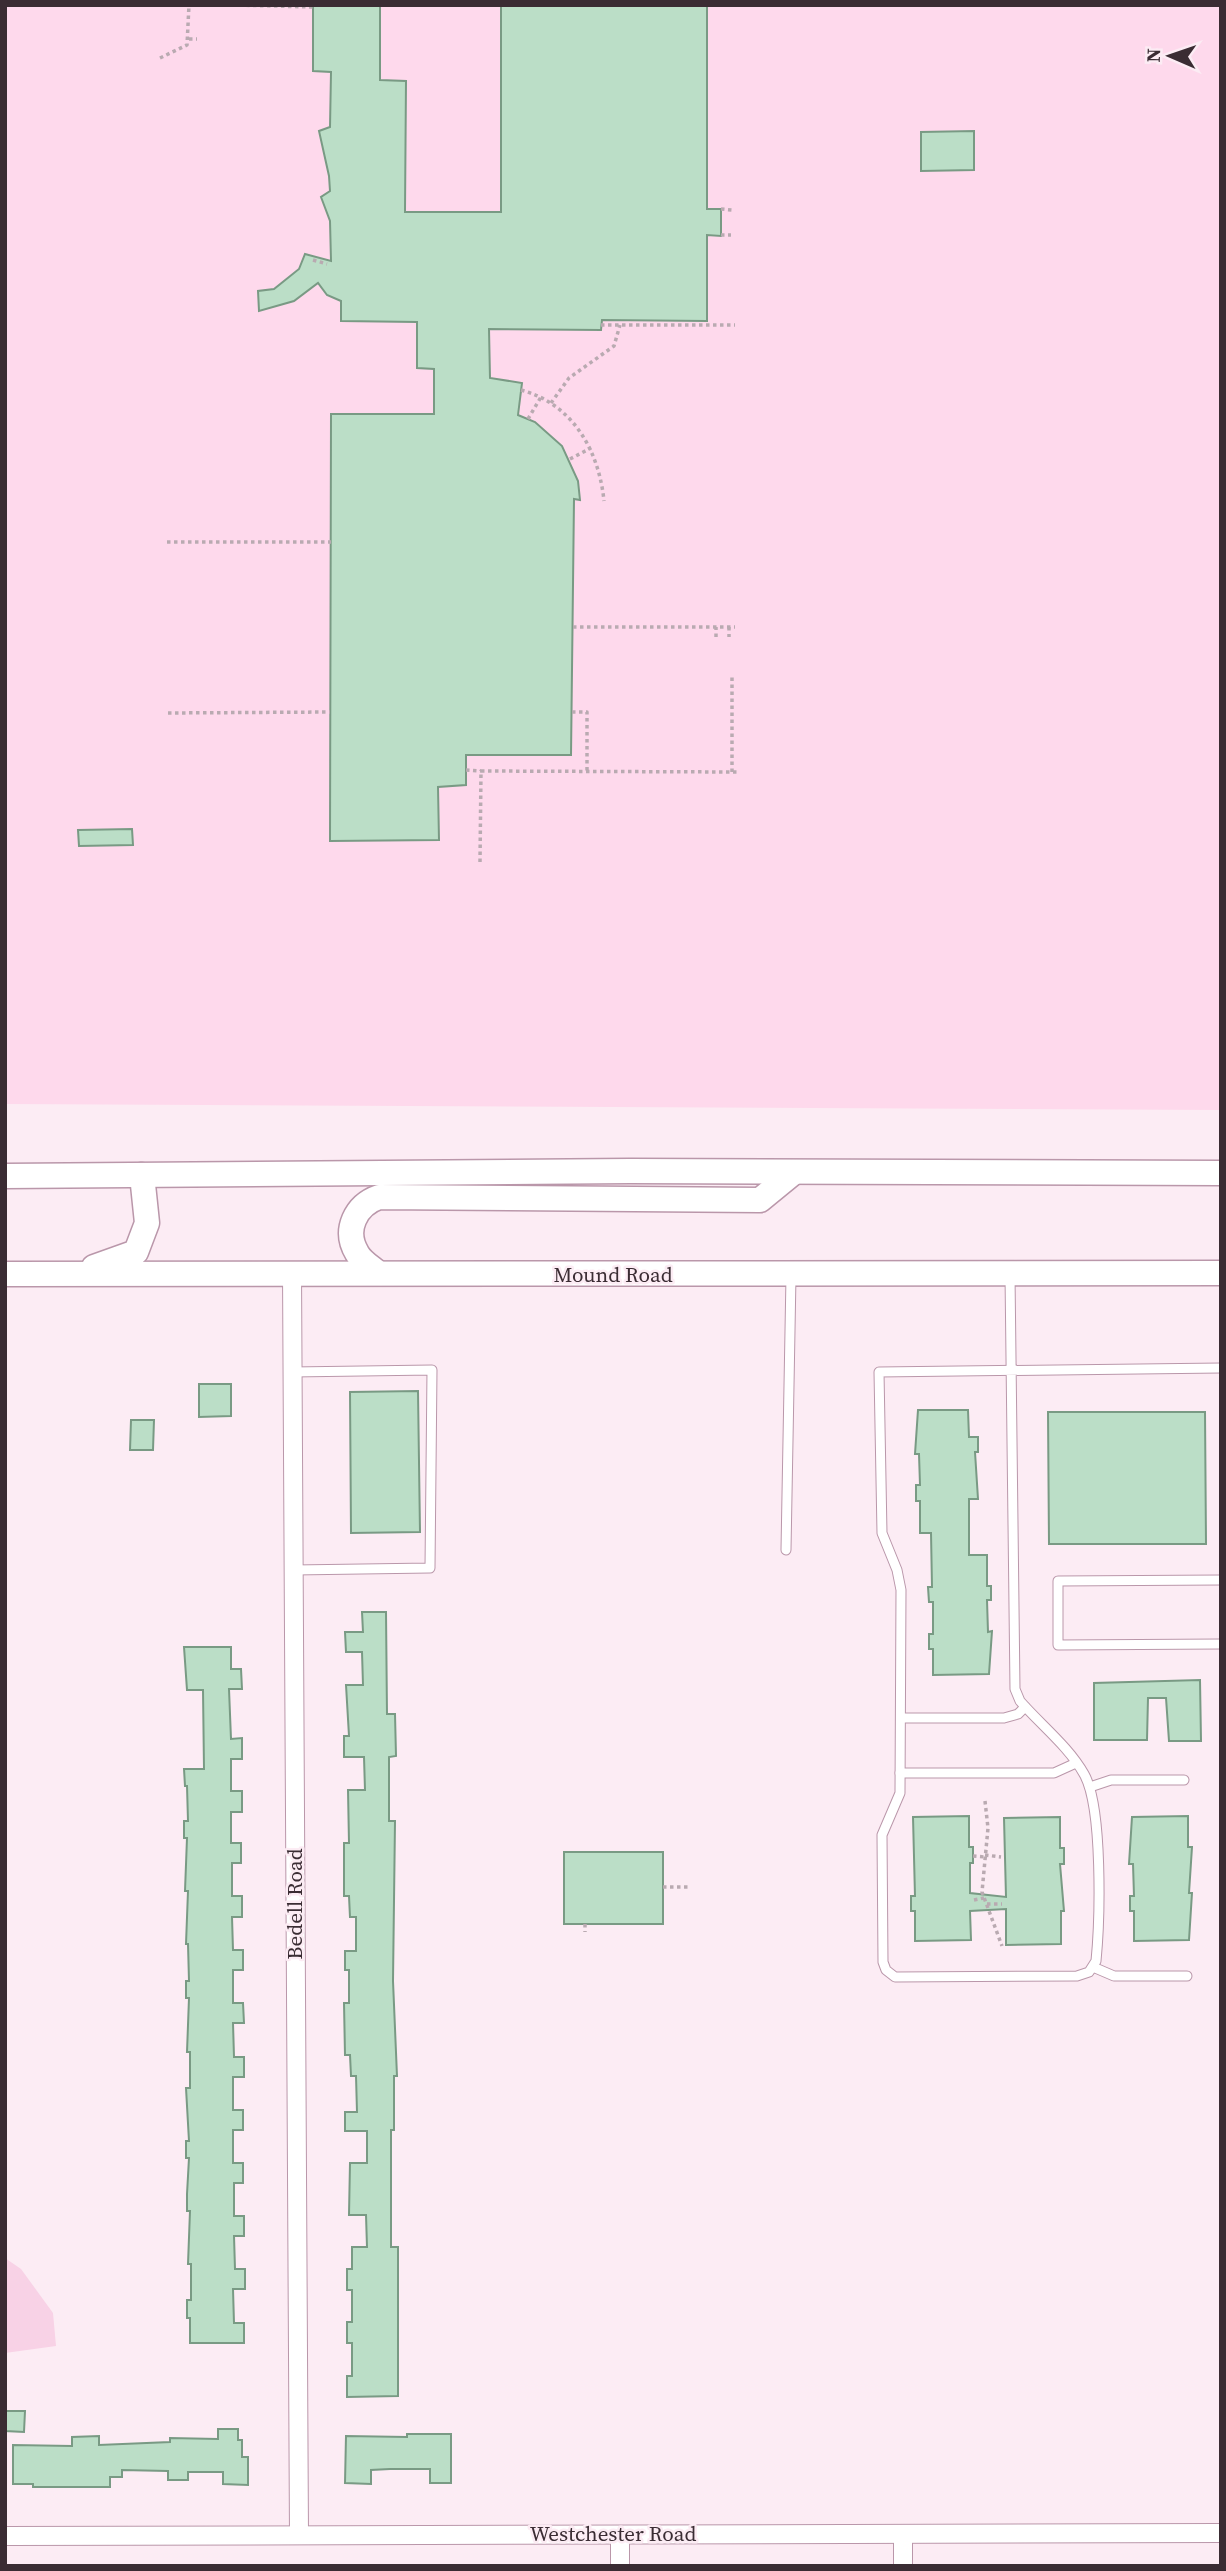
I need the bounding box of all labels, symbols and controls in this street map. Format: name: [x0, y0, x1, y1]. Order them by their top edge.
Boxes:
north arrow: [1135, 21, 1205, 91]
text: N: [1140, 48, 1166, 63]
street label: Mound Road: [553, 1260, 673, 1289]
street label: Bedell Road: [280, 1848, 309, 1960]
street label: Westchester Road: [530, 2519, 696, 2548]

